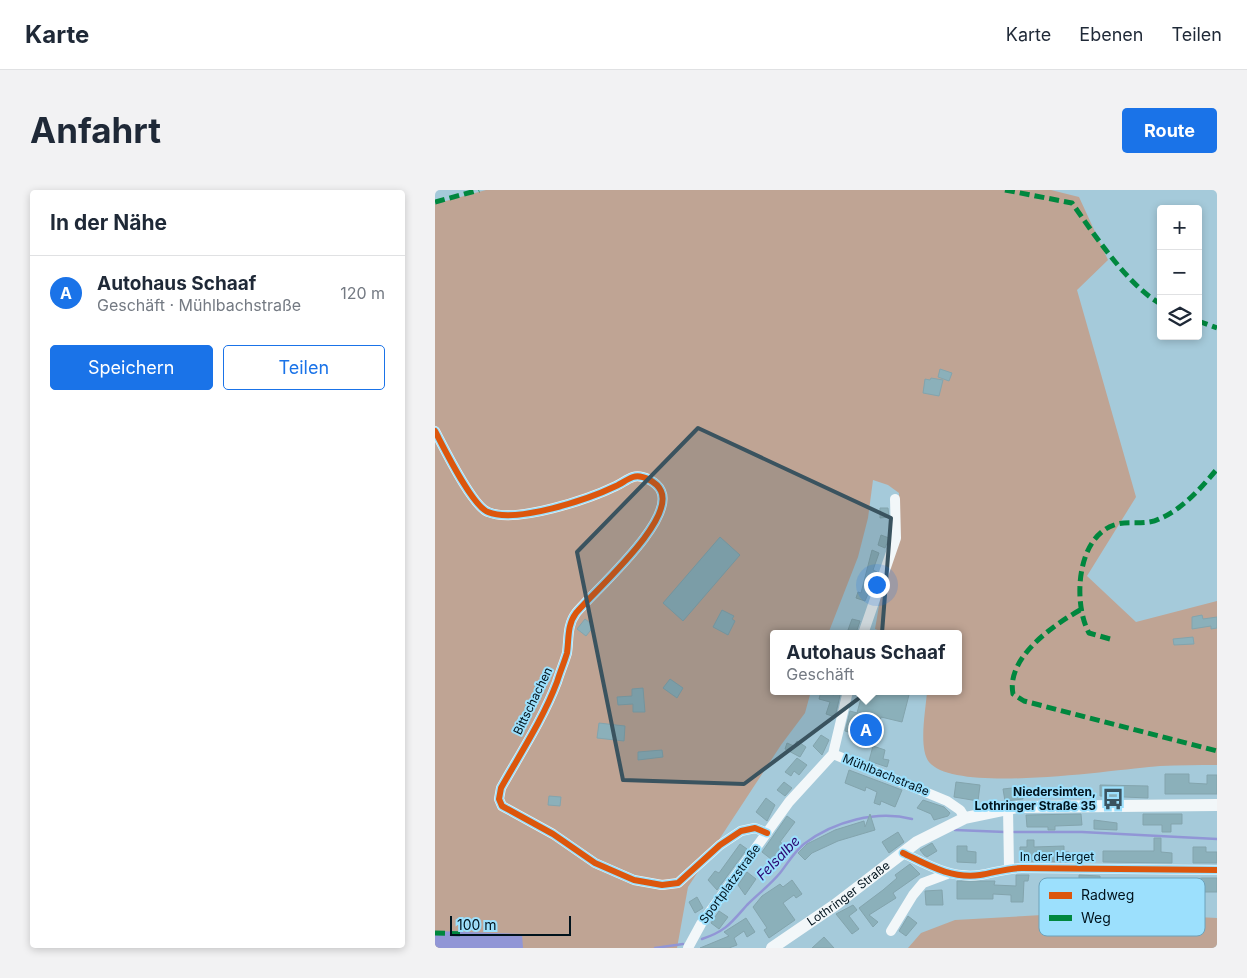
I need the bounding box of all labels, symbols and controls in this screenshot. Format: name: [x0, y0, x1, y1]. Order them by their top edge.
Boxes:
text: Karte: [25, 20, 89, 49]
text: Karte: [1006, 24, 1051, 45]
text: Ebenen: [1079, 24, 1143, 45]
text: Teilen: [1171, 24, 1222, 45]
button: Route: [1122, 108, 1217, 153]
text: Anfahrt: [30, 109, 161, 151]
map controls: [1157, 205, 1202, 340]
button: +: [1157, 205, 1202, 250]
text: In der Nähe: [50, 210, 167, 235]
button: −: [1157, 250, 1202, 295]
text: Autohaus Schaaf: [97, 272, 256, 295]
text: A: [60, 283, 72, 303]
text: 120 m: [340, 283, 385, 303]
text: Geschäft · Mühlbachstraße: [97, 295, 301, 315]
button: layers: [1157, 295, 1202, 340]
button: Speichern: [50, 345, 213, 390]
button: Teilen: [223, 345, 385, 390]
your location: [864, 572, 890, 598]
popup: [770, 630, 962, 695]
text: Autohaus Schaaf: [786, 641, 946, 664]
text: Geschäft: [786, 664, 854, 684]
street label: Bittschachen: [510, 665, 555, 737]
pin: A: [850, 711, 882, 749]
street label: Mühlbachstraße: [841, 750, 932, 799]
place label: Niedersimten, Lothringer Straße 35: [975, 784, 1096, 813]
bus stop icon: Niedersimten, Lothringer Straße 35: [1100, 786, 1126, 812]
water label: Felsalbe: [752, 832, 803, 883]
street label: Sportplatzstraße: [696, 841, 763, 926]
street label: In der Herget: [1020, 849, 1094, 864]
street label: Lothringer Straße: [804, 858, 893, 929]
legend: [1039, 878, 1205, 936]
text: Radweg: [1081, 886, 1134, 903]
text: Weg: [1081, 909, 1111, 926]
scale bar: [450, 913, 571, 936]
text: 100 m: [457, 916, 497, 933]

